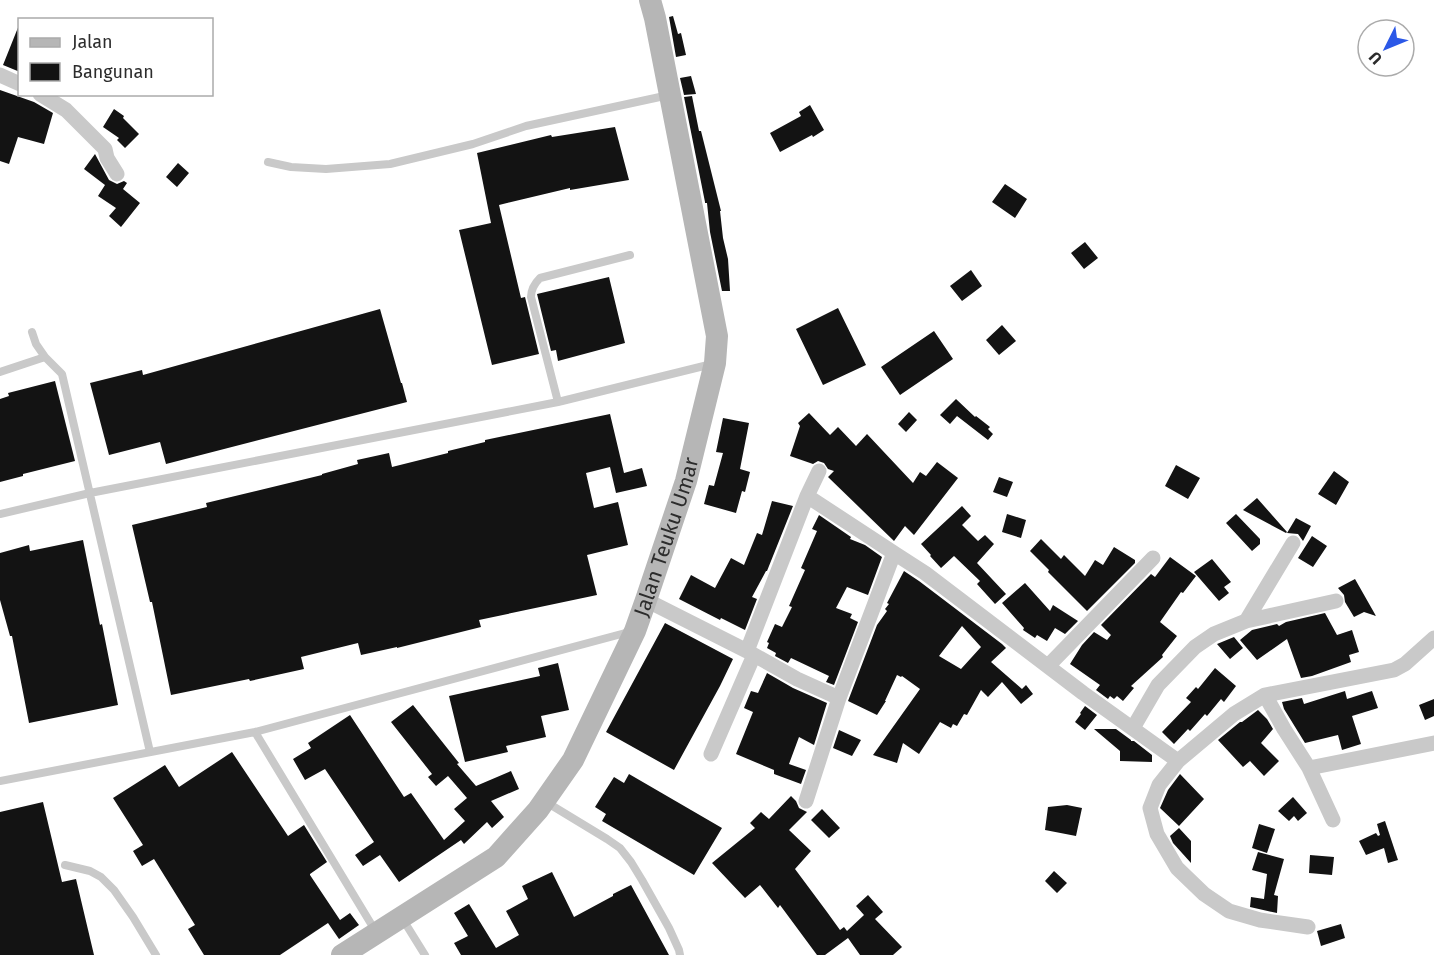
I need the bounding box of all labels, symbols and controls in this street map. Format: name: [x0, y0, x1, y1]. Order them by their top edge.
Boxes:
legend: [18, 18, 213, 96]
north arrow: [1356, 18, 1416, 78]
text: Jalan: [72, 31, 113, 53]
text: U: [1365, 48, 1386, 68]
text: Bangunan: [72, 61, 154, 83]
street label: Jalan Teuku Umar: [628, 455, 704, 620]

